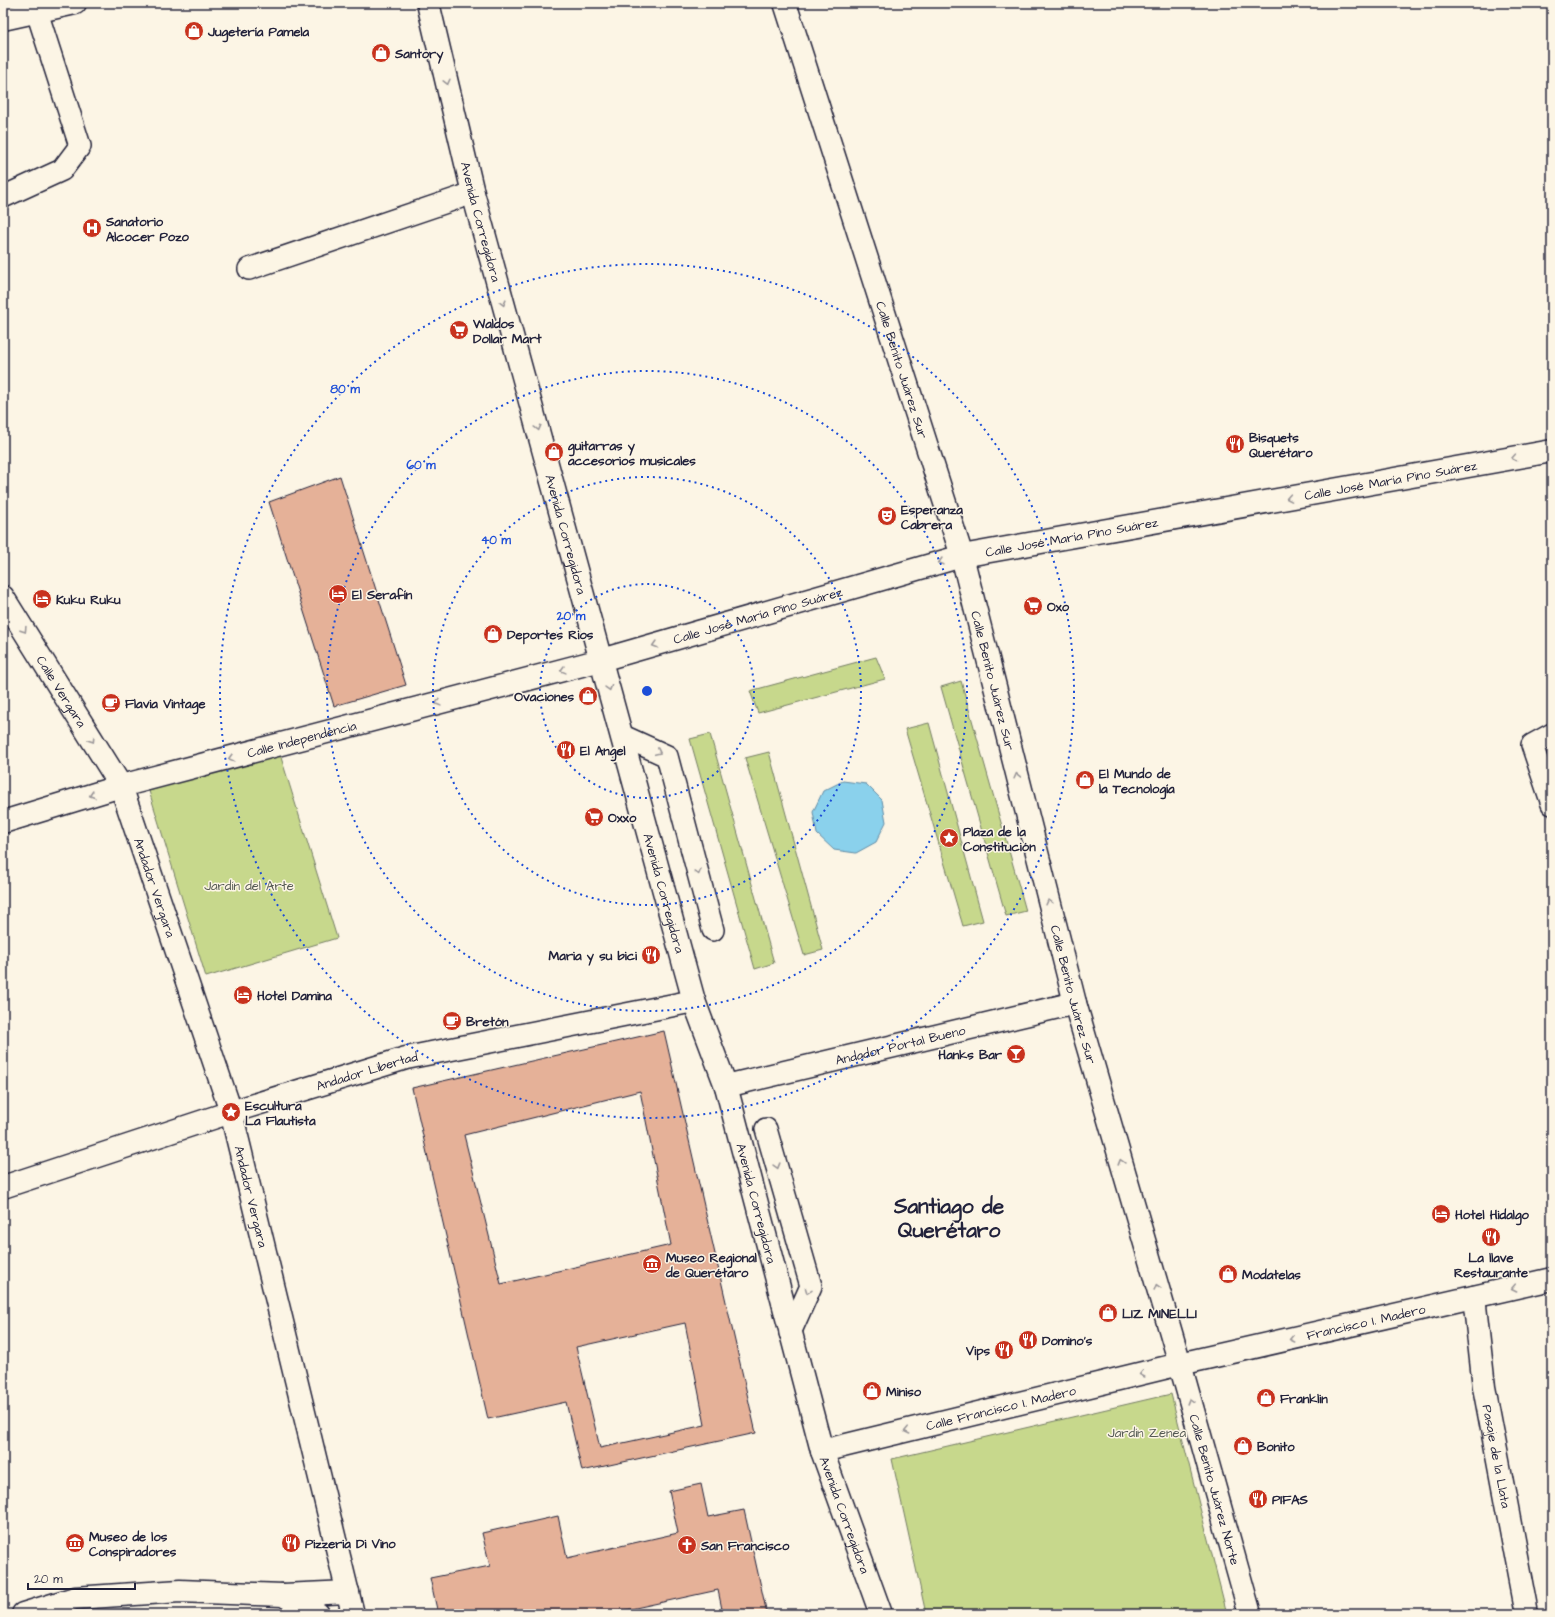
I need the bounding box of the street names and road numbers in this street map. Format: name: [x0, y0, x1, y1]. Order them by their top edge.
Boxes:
street label: Avenida Corregidora: [456, 160, 505, 284]
street label: Calle Benito Juárez Sur: [871, 299, 932, 441]
street label: Calle José María Pino Suárez: [1303, 456, 1479, 505]
street label: Avenida Corregidora: [540, 473, 590, 597]
street label: Calle José María Pino Suárez: [984, 513, 1160, 562]
street label: Calle José María Pino Suárez: [671, 583, 845, 649]
street label: Calle Benito Juárez Sur: [966, 609, 1019, 752]
street label: Calle Vergara: [32, 652, 90, 731]
street label: Calle Independencia: [245, 717, 359, 763]
street label: Avenida Corregidora: [639, 831, 689, 956]
street label: Andador Vergara: [129, 836, 180, 940]
street label: Calle Benito Juárez Sur: [1046, 923, 1100, 1066]
street label: Andador Portal Bueno: [834, 1021, 968, 1070]
street label: Andador Libertad: [314, 1048, 420, 1095]
street label: Avenida Corregidora: [731, 1141, 780, 1266]
street label: Andador Vergara: [230, 1144, 272, 1250]
street label: Francisco I. Madero: [1305, 1300, 1428, 1345]
street label: Calle Francisco I. Madero: [924, 1381, 1078, 1435]
street label: Pasaje de la Llata: [1478, 1403, 1515, 1510]
street label: Calle Benito Juárez Norte: [1185, 1412, 1244, 1567]
street label: Avenida Corregidora: [815, 1454, 874, 1577]

